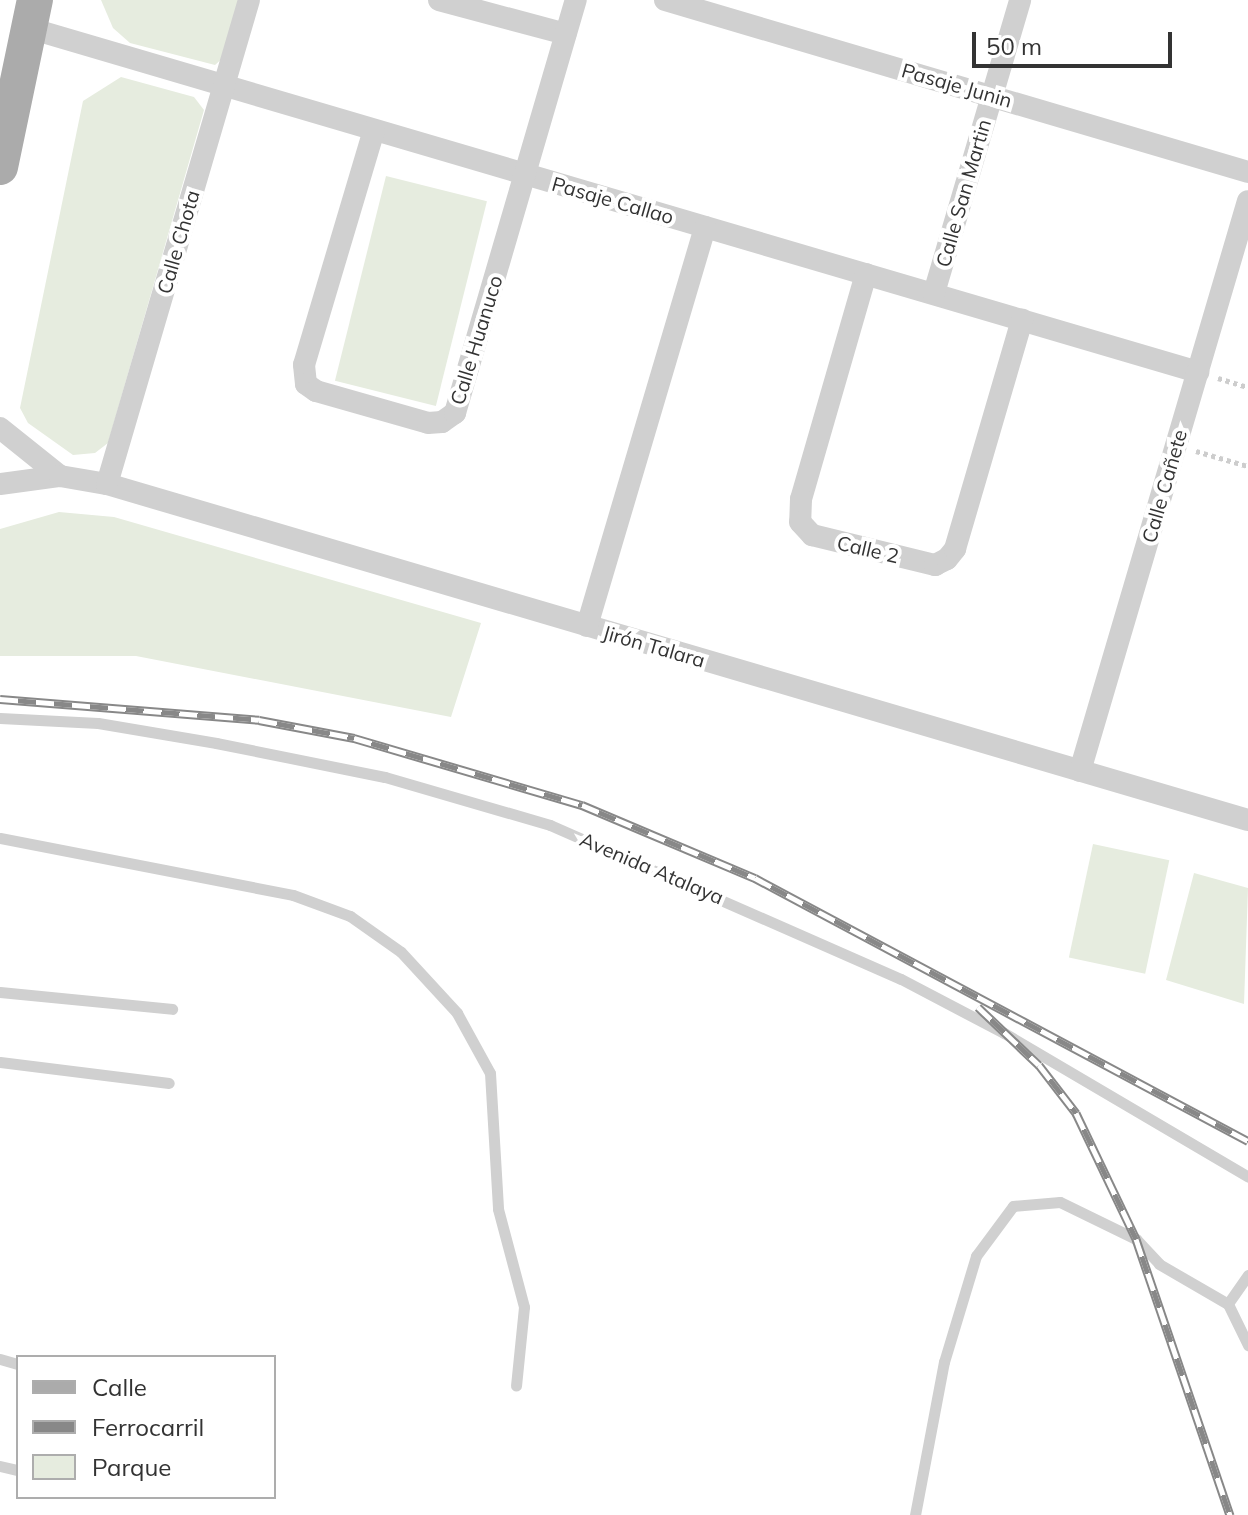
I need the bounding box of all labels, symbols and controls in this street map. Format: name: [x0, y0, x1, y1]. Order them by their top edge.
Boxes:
scale bar: [976, 16, 1176, 66]
text: 50 m: [986, 31, 1042, 61]
street label: Pasaje Junin: [899, 58, 1015, 112]
street label: Calle San Martin: [930, 116, 996, 270]
street label: Pasaje Callao: [549, 171, 677, 229]
street label: Calle Chota: [152, 187, 204, 297]
street label: Calle Huanuco: [445, 272, 507, 408]
street label: Calle Cañete: [1136, 427, 1192, 545]
street label: Calle 2: [835, 530, 901, 568]
street label: Jirón Talara: [600, 620, 708, 672]
street label: Avenida Atalaya: [577, 827, 727, 909]
legend: [16, 1355, 276, 1499]
text: Calle: [92, 1372, 147, 1402]
text: Ferrocarril: [92, 1412, 204, 1442]
text: Parque: [92, 1452, 171, 1482]

